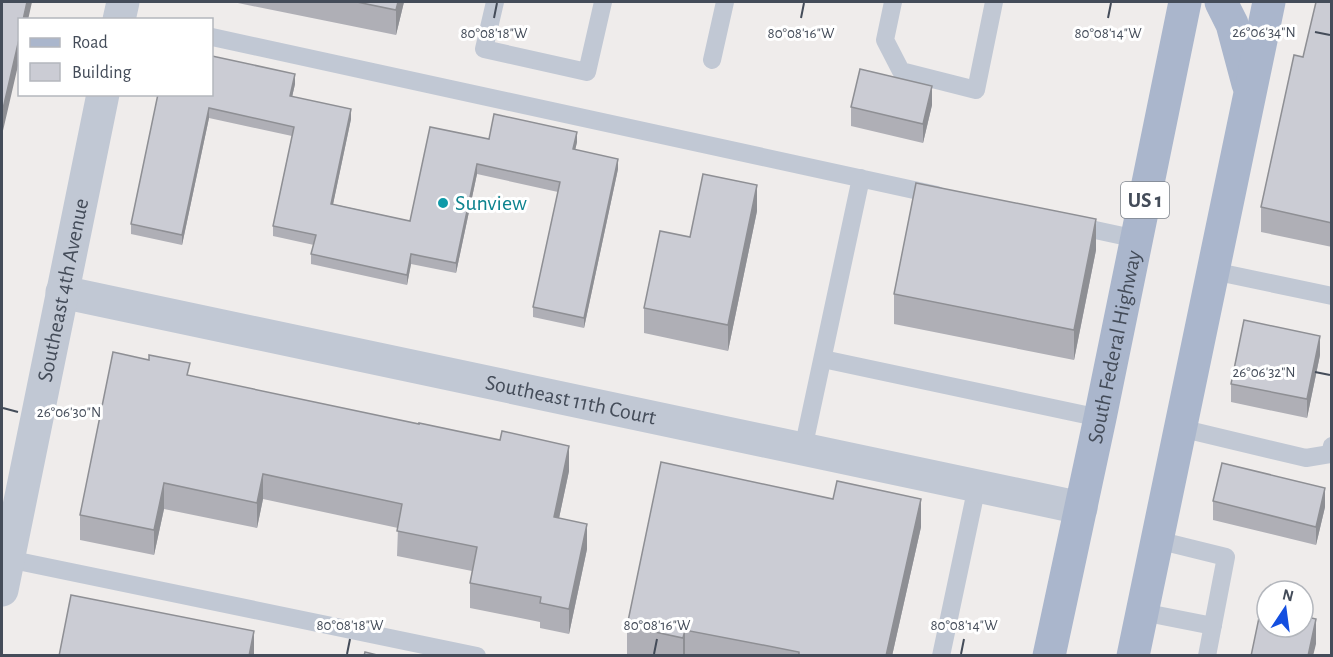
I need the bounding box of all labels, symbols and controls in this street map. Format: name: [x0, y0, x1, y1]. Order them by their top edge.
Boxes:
legend: [18, 18, 213, 96]
text: 26°06'34"N: [1232, 25, 1296, 40]
text: 80°08'18"W: [460, 26, 528, 41]
text: 80°08'16"W: [768, 26, 835, 41]
text: 80°08'14"W: [1074, 26, 1142, 41]
text: Road: [72, 34, 108, 52]
text: Building: [72, 64, 132, 82]
road number: US 1: [1121, 182, 1169, 218]
place label: Sunview: [455, 192, 527, 214]
marker: Sunview: [436, 196, 450, 210]
street label: Southeast 4th Avenue: [34, 197, 92, 384]
street label: South Federal Highway: [1084, 248, 1145, 445]
text: 26°06'32"N: [1232, 365, 1296, 380]
street label: Southeast 11th Court: [483, 371, 658, 429]
text: 26°06'30"N: [37, 405, 101, 420]
north arrow: [1255, 579, 1315, 639]
text: N: [1281, 586, 1295, 604]
text: 80°08'18"W: [316, 618, 384, 633]
text: 80°08'16"W: [624, 618, 691, 633]
text: 80°08'14"W: [930, 618, 998, 633]

